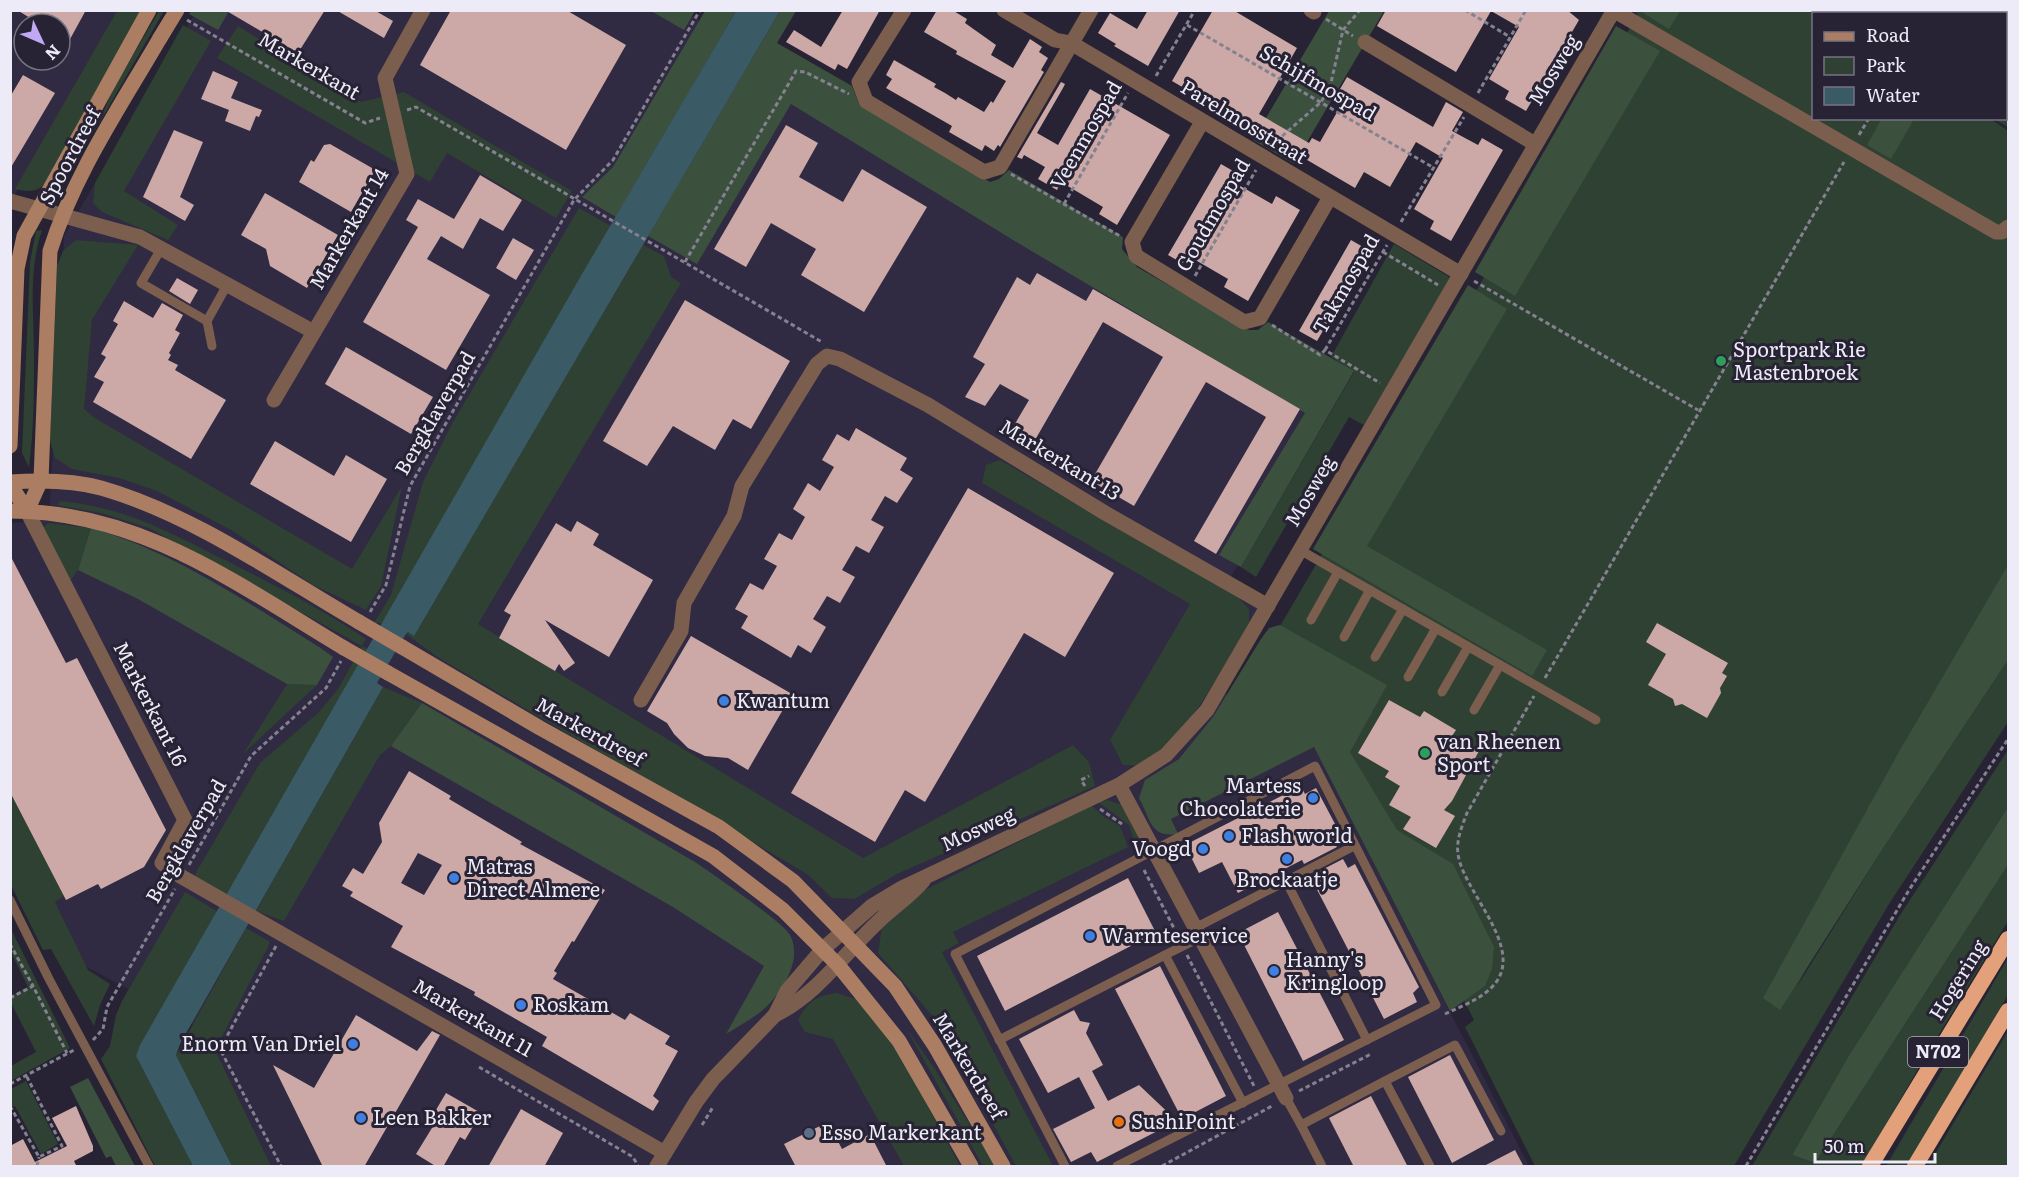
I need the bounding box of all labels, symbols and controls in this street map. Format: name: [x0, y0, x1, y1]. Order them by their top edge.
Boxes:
north arrow: [12, 12, 72, 72]
legend: [1812, 12, 2007, 120]
text: Road: [1866, 21, 1910, 48]
street label: Markerkant: [253, 23, 367, 106]
street label: Mosweg: [1519, 27, 1586, 110]
street label: Schijfmospad: [1255, 36, 1383, 127]
text: N: [40, 40, 67, 66]
text: Park: [1866, 51, 1907, 78]
street label: Parelmosstraat: [1176, 71, 1314, 170]
street label: Veenmospad: [1041, 74, 1128, 194]
text: Water: [1866, 81, 1920, 108]
street label: Spoordreef: [30, 99, 108, 209]
street label: Goudmospad: [1167, 152, 1256, 276]
street label: Markerkant 14: [300, 161, 394, 295]
street label: Takmospad: [1303, 227, 1385, 339]
place label: Sportpark Rie Mastenbroek: [1733, 333, 1866, 386]
street label: Bergklaverpad: [386, 344, 481, 480]
marker: Sportpark Rie Mastenbroek: [1714, 354, 1728, 368]
street label: Markerkant 13: [995, 410, 1127, 506]
street label: Mosweg: [1276, 448, 1341, 532]
street label: Markerkant 16: [107, 635, 196, 771]
place label: Kwantum: [736, 684, 830, 714]
street label: Markerdreef: [531, 688, 653, 774]
marker: Kwantum: [717, 694, 731, 708]
place label: van Rheenen Sport: [1437, 725, 1561, 778]
marker: van Rheenen Sport: [1418, 746, 1432, 760]
place label: Martess Chocolaterie: [1180, 769, 1301, 822]
street label: Bergklaverpad: [137, 772, 232, 908]
marker: Martess Chocolaterie: [1306, 791, 1320, 805]
street label: Mosweg: [935, 797, 1020, 857]
place label: Flash world: [1241, 819, 1353, 849]
marker: Flash world: [1222, 829, 1236, 843]
place label: Voogd: [1132, 832, 1191, 862]
marker: Voogd: [1196, 842, 1210, 856]
place label: Matras Direct Almere: [466, 850, 600, 903]
marker: Brockaatje: [1280, 852, 1294, 866]
place label: Brockaatje: [1236, 863, 1338, 893]
marker: Matras Direct Almere: [447, 871, 461, 885]
place label: Warmteservice: [1102, 919, 1248, 949]
marker: Warmteservice: [1083, 929, 1097, 943]
street label: Hogering: [1920, 932, 1993, 1025]
place label: Hanny's Kringloop: [1286, 943, 1383, 996]
marker: Hanny's Kringloop: [1267, 964, 1281, 978]
street label: Markerkant 11: [408, 970, 540, 1063]
place label: Roskam: [533, 988, 610, 1018]
marker: Roskam: [514, 998, 528, 1012]
street label: Markerdreef: [927, 1006, 1016, 1126]
place label: Enorm Van Driel: [181, 1027, 341, 1057]
marker: Enorm Van Driel: [346, 1037, 360, 1051]
road number: N702: [1908, 1037, 1968, 1067]
place label: Leen Bakker: [373, 1101, 492, 1131]
place label: SushiPoint: [1131, 1105, 1236, 1135]
marker: Leen Bakker: [354, 1111, 368, 1125]
marker: SushiPoint: [1112, 1115, 1126, 1129]
place label: Esso Markerkant: [821, 1116, 982, 1146]
marker: Esso Markerkant: [802, 1126, 816, 1140]
scale bar: [1815, 1126, 1935, 1164]
text: 50 m: [1824, 1132, 1865, 1159]

